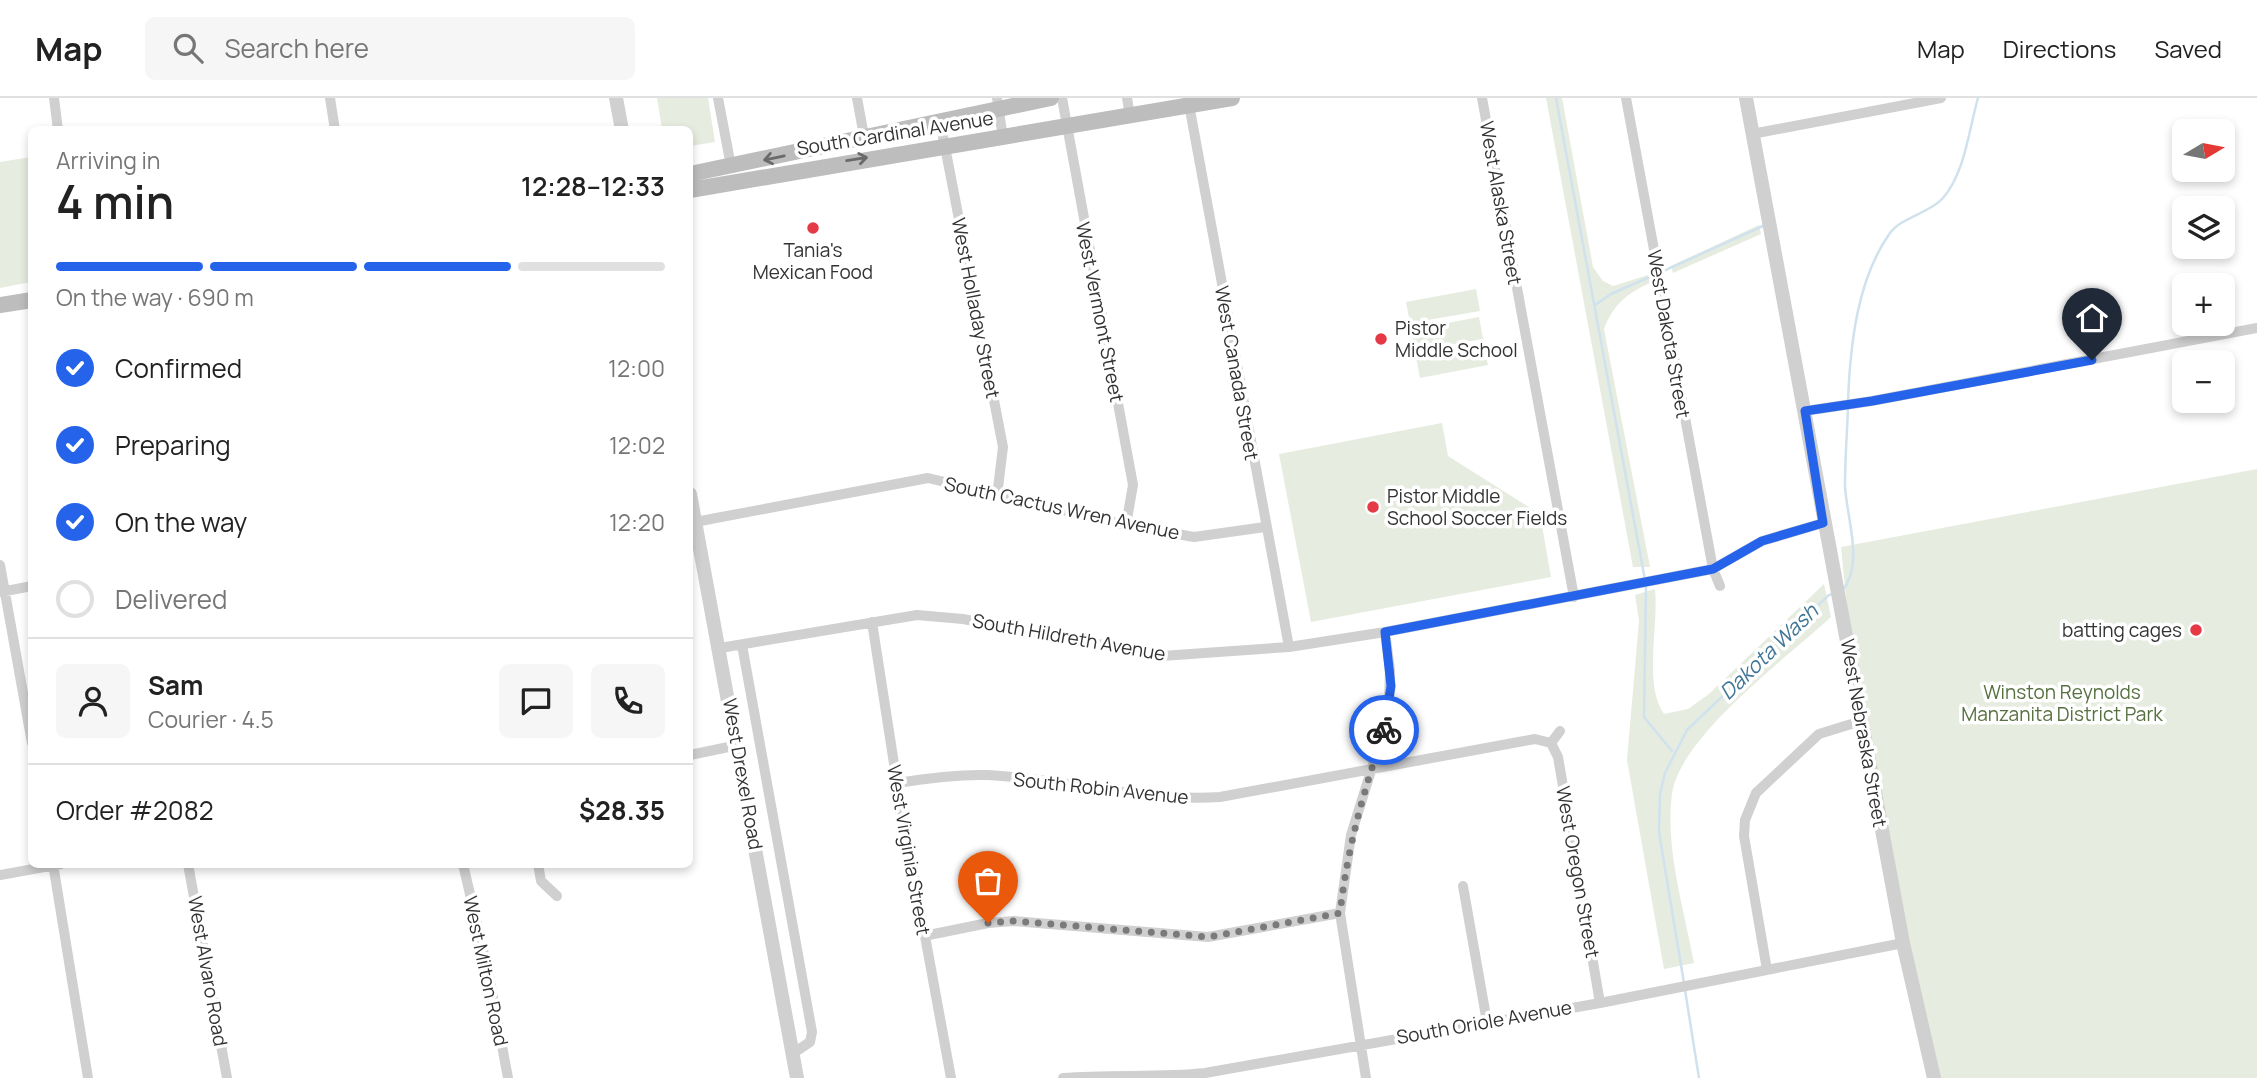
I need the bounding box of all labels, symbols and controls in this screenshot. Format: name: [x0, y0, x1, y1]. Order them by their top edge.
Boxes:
search box: [145, 17, 635, 80]
text: Map: [35, 26, 103, 71]
icon: search: [169, 29, 207, 67]
text: Search here: [225, 30, 369, 66]
text: Map: [1917, 32, 1965, 65]
text: Directions: [2003, 32, 2116, 65]
text: Saved: [2154, 32, 2222, 65]
street label: South Cardinal Avenue: [795, 105, 995, 161]
street label: West Alaska Street: [1474, 119, 1528, 287]
north arrow: [2172, 119, 2235, 182]
map controls: [2172, 119, 2235, 413]
text: Arriving in: [56, 144, 161, 176]
one-way arrow: [763, 151, 786, 165]
one-way arrow: [845, 152, 867, 165]
text: 12:28–12:33: [521, 168, 665, 204]
text: 4 min: [56, 170, 174, 233]
button: layers: [2172, 196, 2235, 259]
street label: West Holladay Street: [946, 215, 1006, 401]
marker: Tania's Mexican Food: [805, 220, 821, 236]
street label: West Vermont Street: [1070, 220, 1130, 404]
place label: Tania's Mexican Food: [753, 237, 873, 285]
street label: West Dakota Street: [1641, 248, 1697, 420]
button: +: [2172, 273, 2235, 336]
text: On the way · 690 m: [56, 281, 254, 313]
street label: West Canada Street: [1209, 284, 1265, 462]
pin: [2062, 288, 2122, 360]
icon: home: [2073, 299, 2111, 337]
place label: Pistor Middle School: [1395, 315, 1518, 363]
marker: Pistor Middle School: [1373, 331, 1389, 347]
icon: check: [56, 349, 94, 387]
text: Confirmed: [115, 350, 242, 386]
button: −: [2172, 350, 2235, 413]
text: 12:00: [608, 352, 665, 384]
icon: check: [56, 426, 94, 464]
text: Preparing: [115, 427, 231, 463]
text: 12:02: [609, 429, 665, 461]
street label: South Cactus Wren Avenue: [942, 470, 1182, 546]
place label: Pistor Middle School Soccer Fields: [1387, 483, 1567, 531]
marker: Pistor Middle School Soccer Fields: [1365, 499, 1381, 515]
icon: check: [56, 503, 94, 541]
text: On the way: [115, 504, 247, 540]
text: 12:20: [609, 506, 665, 538]
text: Delivered: [115, 581, 227, 617]
water label: Dakota Wash: [1713, 596, 1825, 705]
street label: South Hildreth Avenue: [970, 607, 1168, 667]
place label: batting cages: [2062, 617, 2182, 643]
marker: batting cages: [2188, 622, 2204, 638]
street label: West Nebraska Street: [1835, 637, 1893, 829]
button: person: [56, 664, 130, 738]
button: chat: [499, 664, 573, 738]
button: phone: [591, 664, 665, 738]
text: Sam: [148, 667, 203, 703]
park label: Winston Reynolds Manzanita District Park: [1961, 679, 2163, 727]
courier: [1349, 695, 1419, 765]
street label: West Drexel Road: [717, 696, 769, 852]
text: Courier · 4.5: [148, 703, 274, 735]
icon: bike: [1365, 711, 1403, 749]
street label: West Virginia Street: [881, 763, 937, 937]
street label: South Robin Avenue: [1012, 766, 1190, 810]
street label: West Oregon Street: [1550, 784, 1606, 960]
text: Order #2082: [56, 792, 214, 828]
text: $28.35: [579, 792, 665, 828]
pin: [958, 851, 1018, 923]
icon: bag: [969, 862, 1007, 900]
street label: West Alvaro Road: [182, 894, 234, 1048]
street label: West Milton Road: [457, 894, 515, 1048]
street label: South Oriole Avenue: [1394, 994, 1574, 1050]

